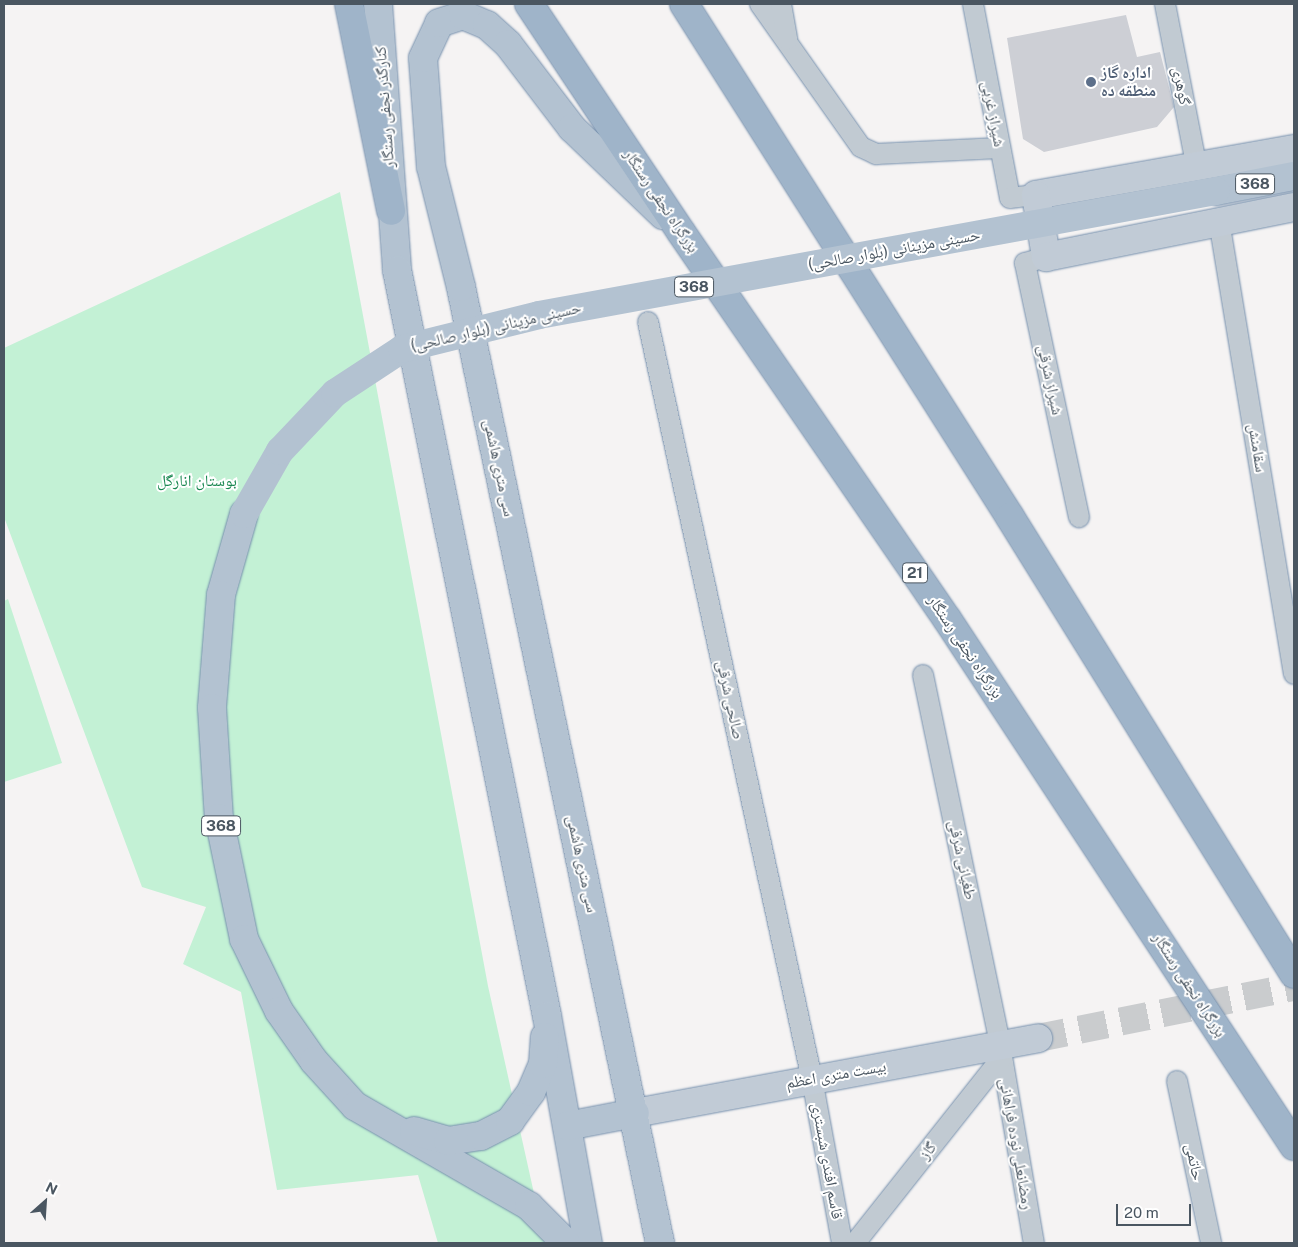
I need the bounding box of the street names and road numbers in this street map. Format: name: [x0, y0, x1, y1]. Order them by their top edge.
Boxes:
street label: کنارگذر نجفی رستگار: [371, 45, 399, 169]
street label: گوهری: [1168, 65, 1194, 107]
street label: شیراز غربی: [977, 79, 1009, 149]
street label: بزرگراه نجفی رستگار: [619, 146, 703, 256]
road number: 368: [1235, 172, 1275, 196]
street label: حسینی مزینانی (بلوار صالحی): [806, 225, 982, 275]
road number: 368: [674, 274, 714, 300]
street label: حسینی مزینانی (بلوار صالحی): [409, 298, 583, 356]
street label: شیراز شرقی: [1033, 343, 1067, 417]
street label: سی متری هاشمی: [479, 418, 519, 518]
street label: سقامنش: [1244, 422, 1270, 474]
road number: 21: [901, 560, 929, 586]
street label: بزرگراه نجفی رستگار: [923, 592, 1007, 702]
street label: صالحی شرقی: [712, 659, 748, 741]
road number: 368: [201, 814, 241, 838]
street label: سی متری هاشمی: [562, 814, 602, 914]
street label: طغیانی شرقی: [944, 818, 980, 902]
street label: بزرگراه نجفی رستگار: [1148, 929, 1230, 1041]
street label: بیست متری اعظم: [784, 1057, 888, 1093]
street label: رمضانعلی نوده فراهانی: [995, 1077, 1037, 1211]
street label: قاسم افندی شبستری: [807, 1101, 847, 1221]
street label: گاز: [915, 1138, 941, 1164]
street label: حاتمی: [1181, 1142, 1207, 1182]

